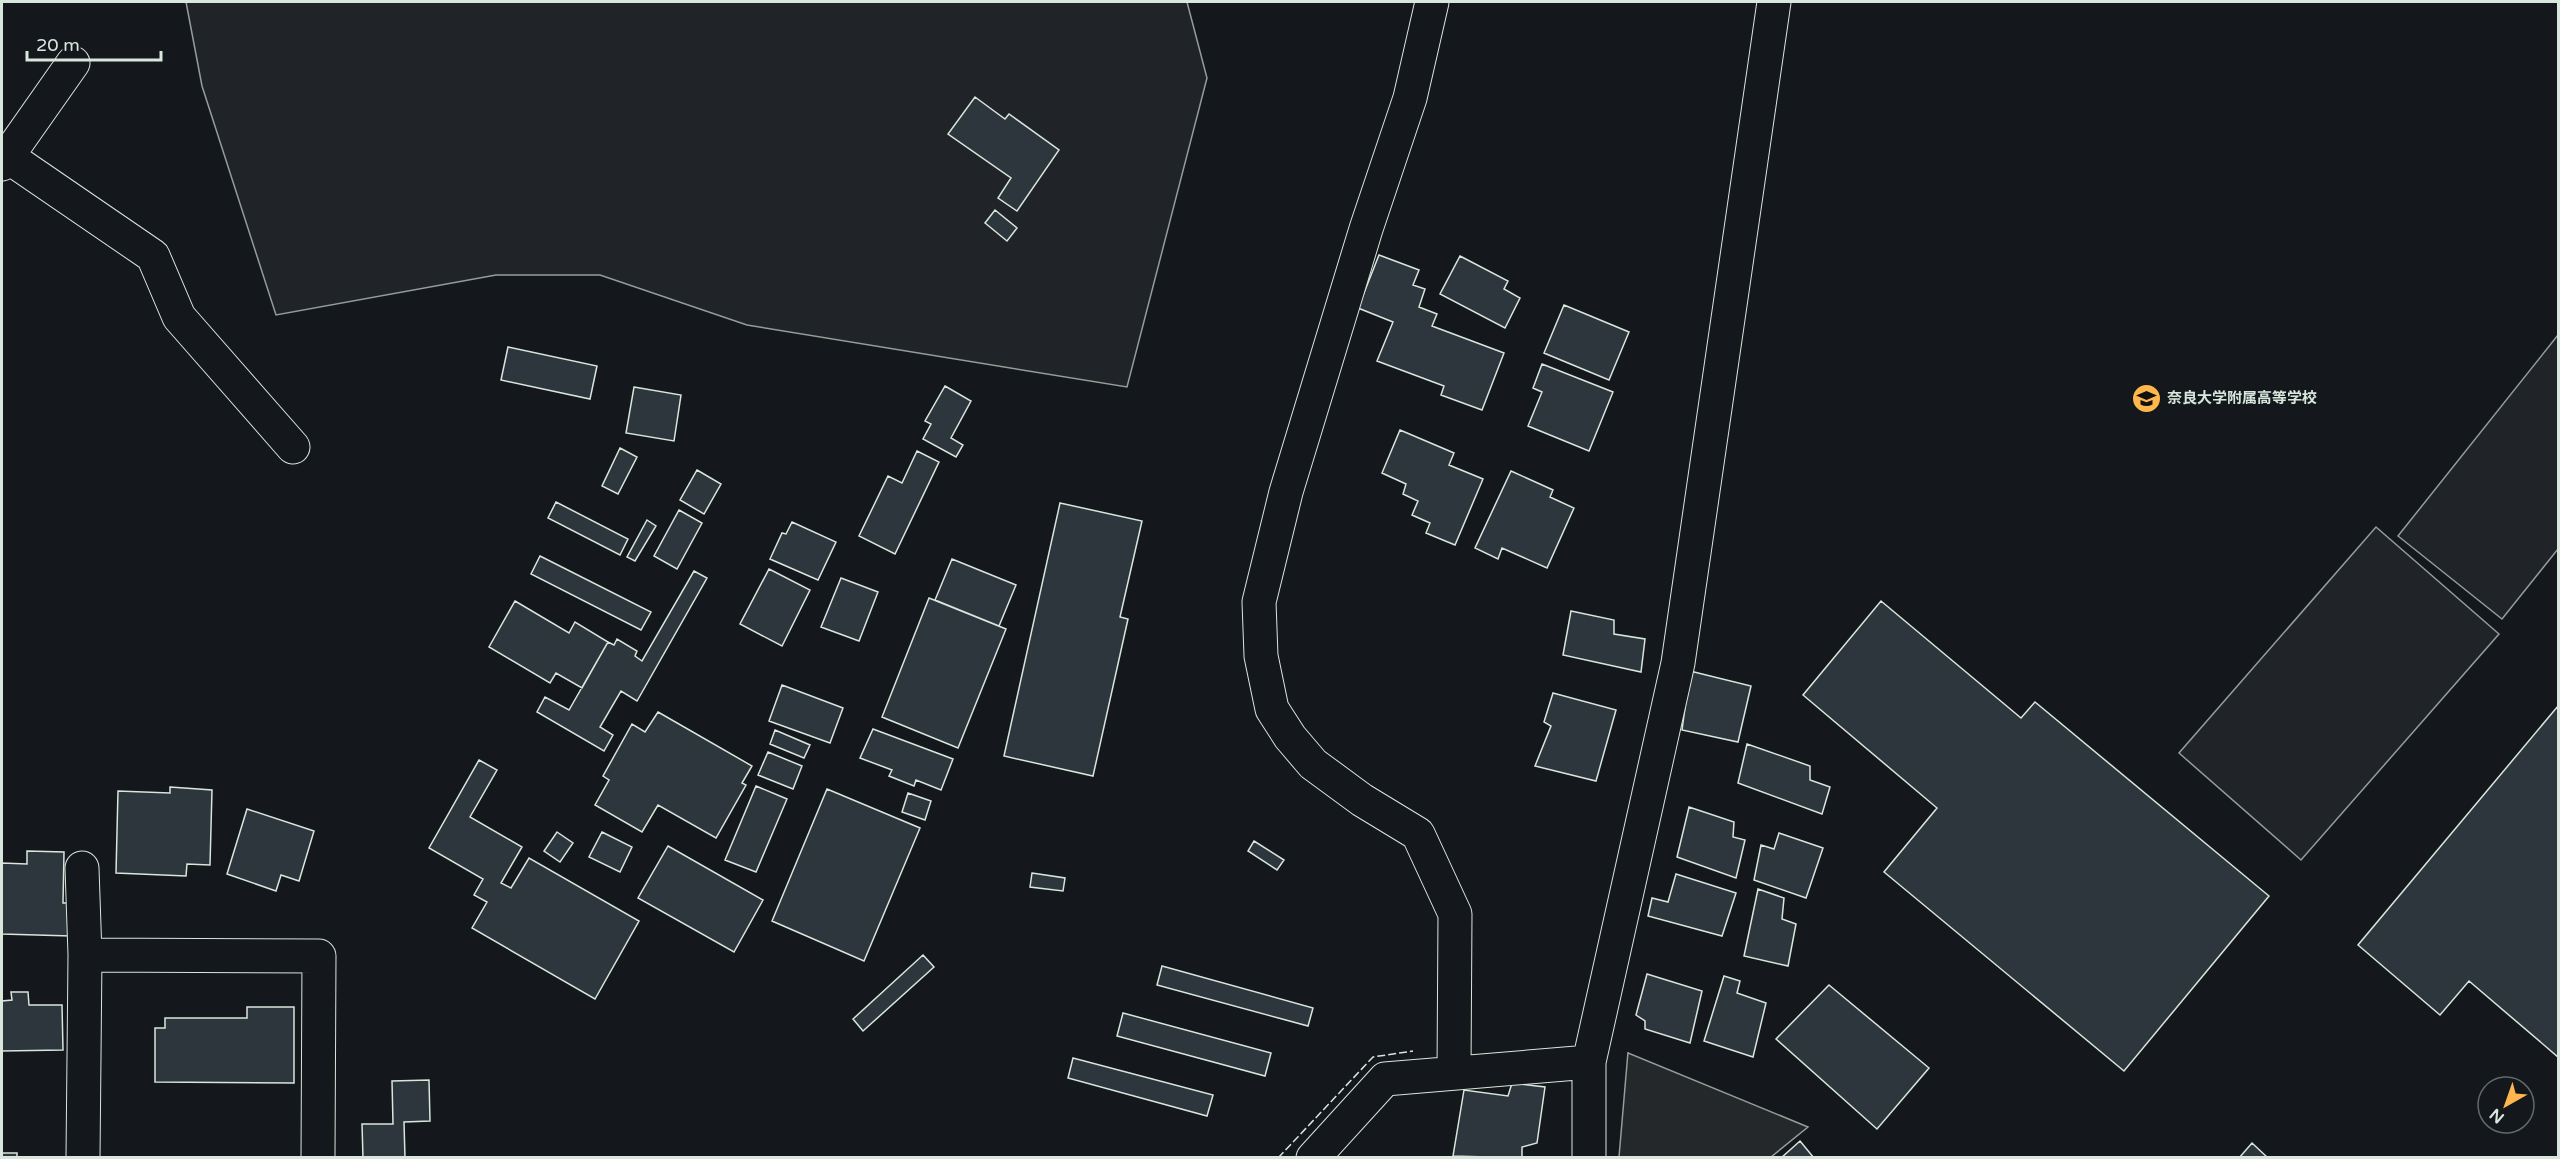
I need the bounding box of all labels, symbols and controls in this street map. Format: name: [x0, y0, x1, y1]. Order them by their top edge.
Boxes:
scale bar: [27, 24, 160, 62]
text: 20 m: [36, 34, 80, 56]
school or university icon: 奈良大学附属高等学校: [2130, 382, 2162, 414]
place label: 奈良大学附属高等学校: [2167, 389, 2317, 407]
north arrow: [2476, 1075, 2536, 1135]
text: N: [2486, 1104, 2508, 1128]

